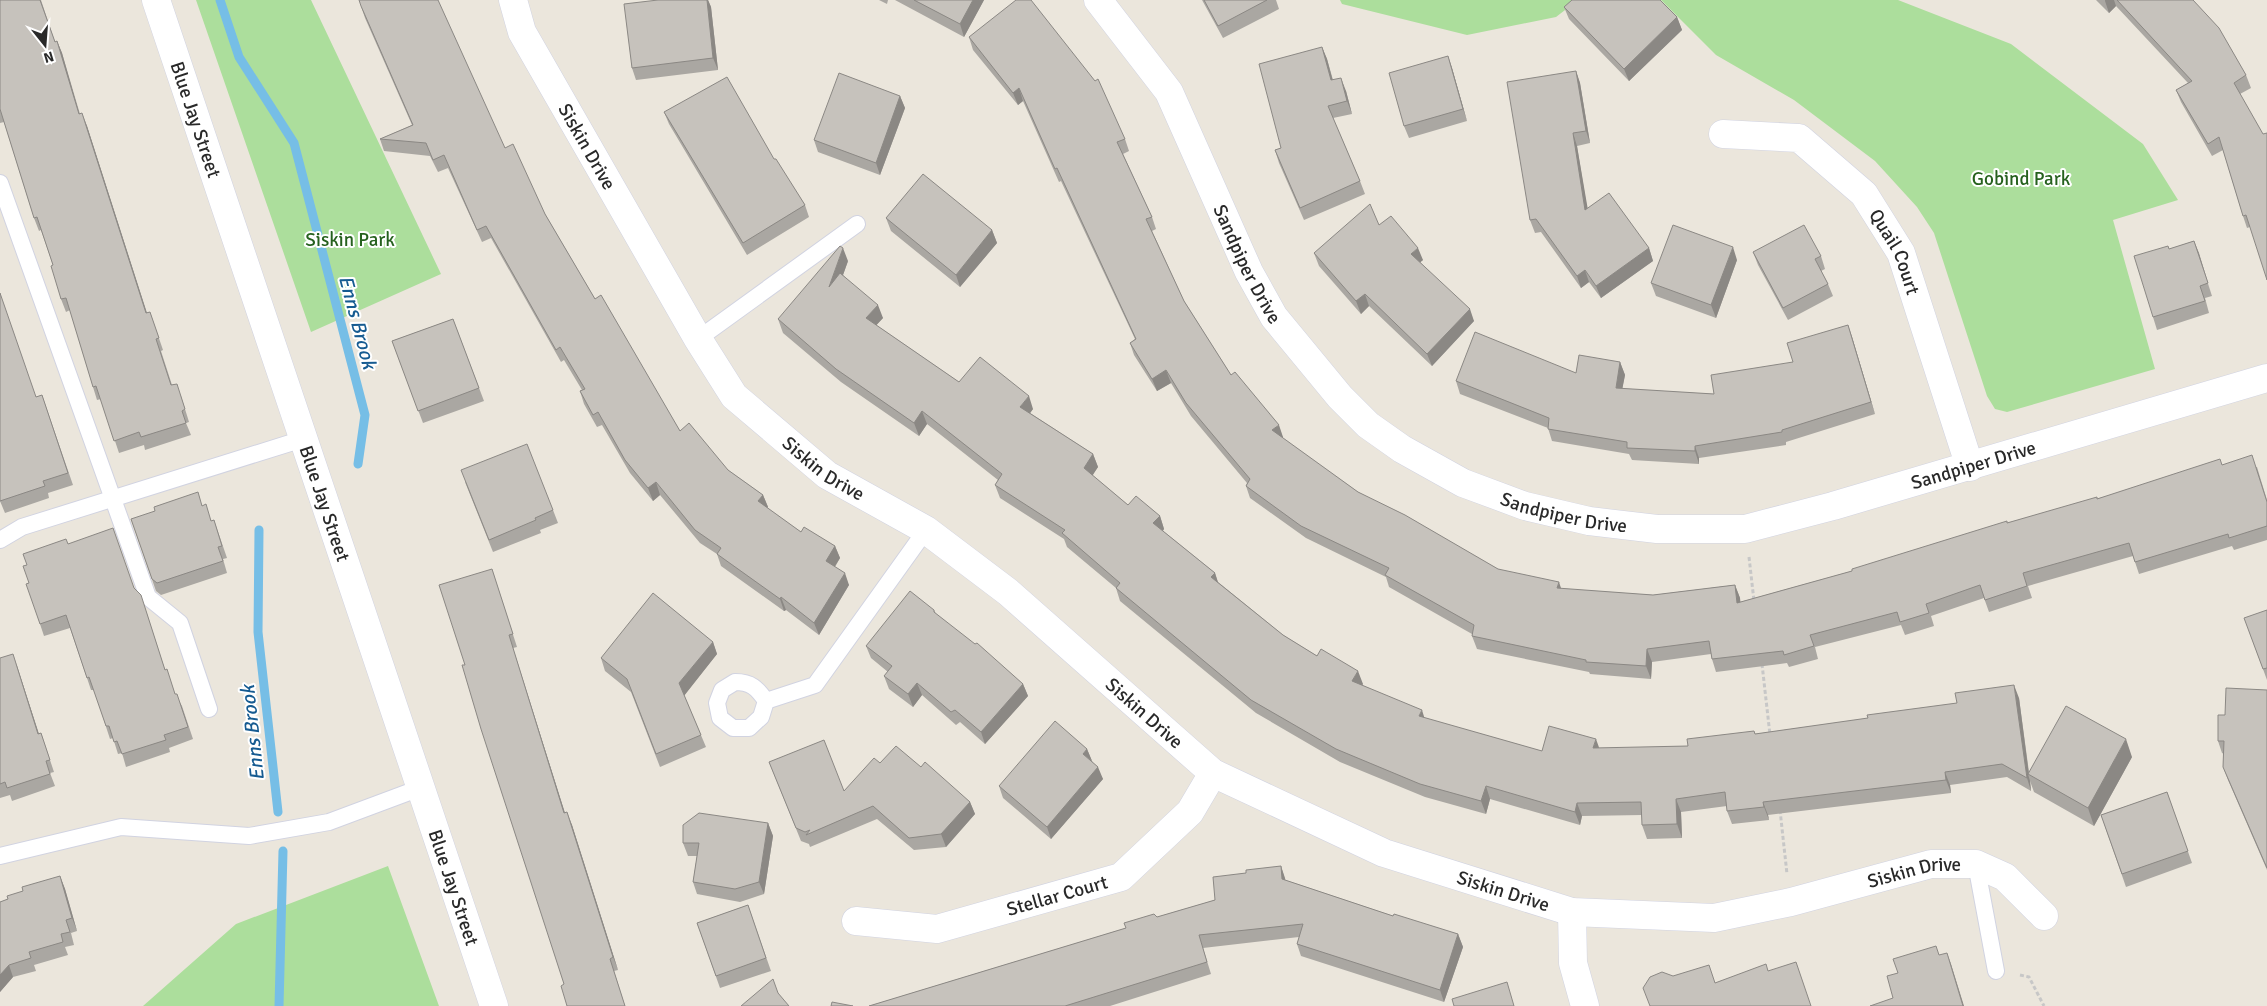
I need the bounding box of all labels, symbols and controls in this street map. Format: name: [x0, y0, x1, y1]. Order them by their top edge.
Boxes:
north arrow: [20, 20, 70, 70]
text: N: [42, 47, 56, 67]
street label: Blue Jay Street: [165, 59, 226, 181]
street label: Siskin Drive: [552, 99, 621, 194]
park label: Gobind Park: [1972, 167, 2071, 191]
street label: Sandpiper Drive: [1208, 201, 1286, 329]
street label: Quail Court: [1863, 205, 1925, 298]
park label: Siskin Park: [305, 228, 395, 252]
water label: Enns Brook: [333, 273, 383, 374]
street label: Siskin Drive: [777, 431, 868, 506]
street label: Sandpiper Drive: [1908, 436, 2039, 495]
street label: Blue Jay Street: [294, 442, 355, 565]
street label: Sandpiper Drive: [1497, 487, 1628, 538]
street label: Siskin Drive: [1100, 673, 1188, 754]
water label: Enns Brook: [235, 682, 270, 782]
street label: Blue Jay Street: [423, 826, 484, 949]
street label: Siskin Drive: [1865, 853, 1961, 894]
street label: Siskin Drive: [1454, 866, 1552, 917]
street label: Stellar Court: [1004, 870, 1111, 922]

